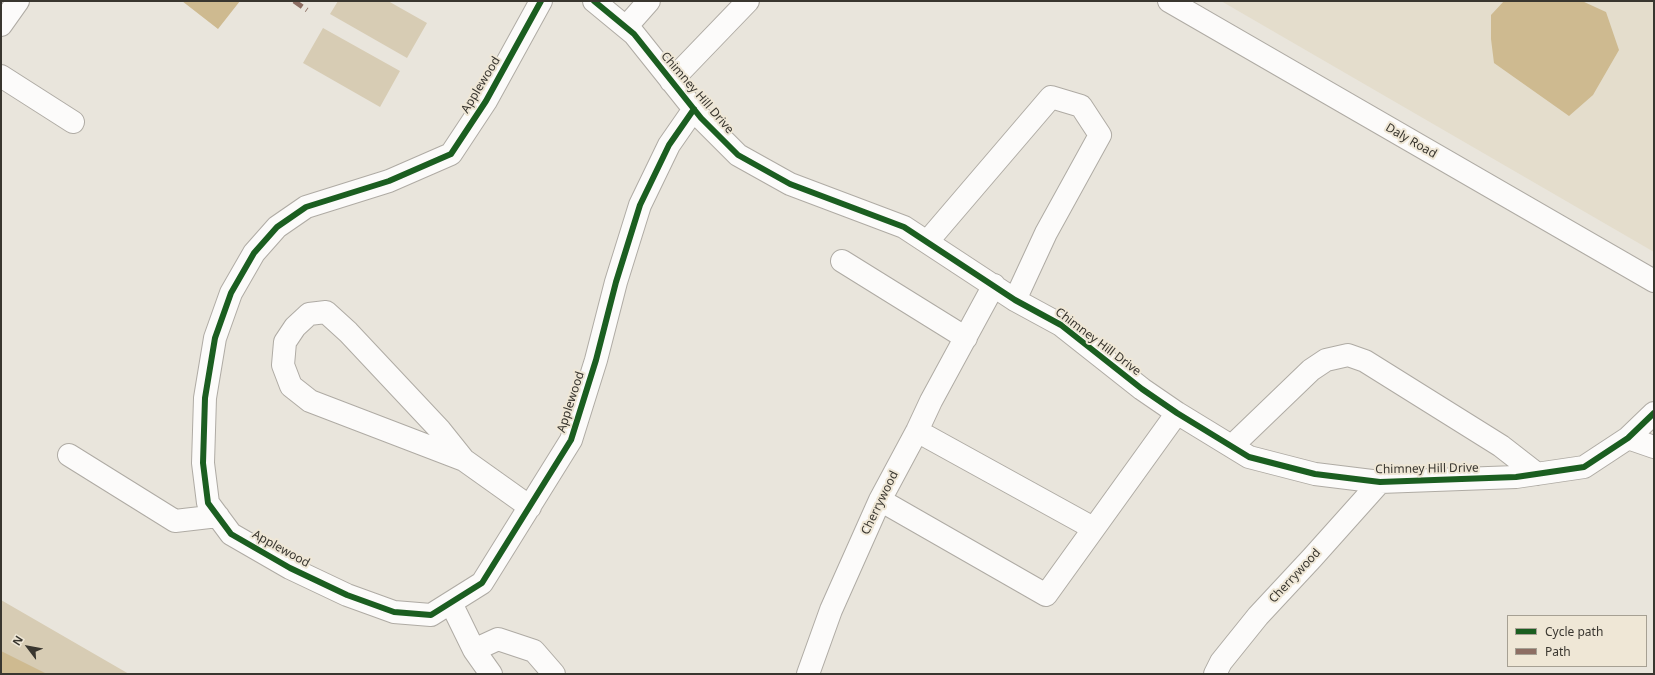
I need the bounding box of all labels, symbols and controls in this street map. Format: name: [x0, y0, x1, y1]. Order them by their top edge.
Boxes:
street label: Chimney Hill Drive: [658, 49, 736, 137]
street label: Applewood: [459, 54, 503, 116]
street label: Daly Road: [1383, 121, 1439, 161]
street label: Chimney Hill Drive: [1052, 305, 1144, 379]
street label: Applewood: [554, 370, 588, 434]
street label: Chimney Hill Drive: [1375, 461, 1479, 477]
street label: Cherrywood: [858, 469, 902, 537]
street label: Applewood: [250, 527, 312, 571]
street label: Cherrywood: [1266, 546, 1324, 606]
legend: [1507, 615, 1647, 667]
text: Cycle path: [1545, 623, 1603, 640]
north arrow: [8, 627, 48, 667]
text: N: [9, 633, 26, 648]
text: Path: [1545, 643, 1571, 660]

